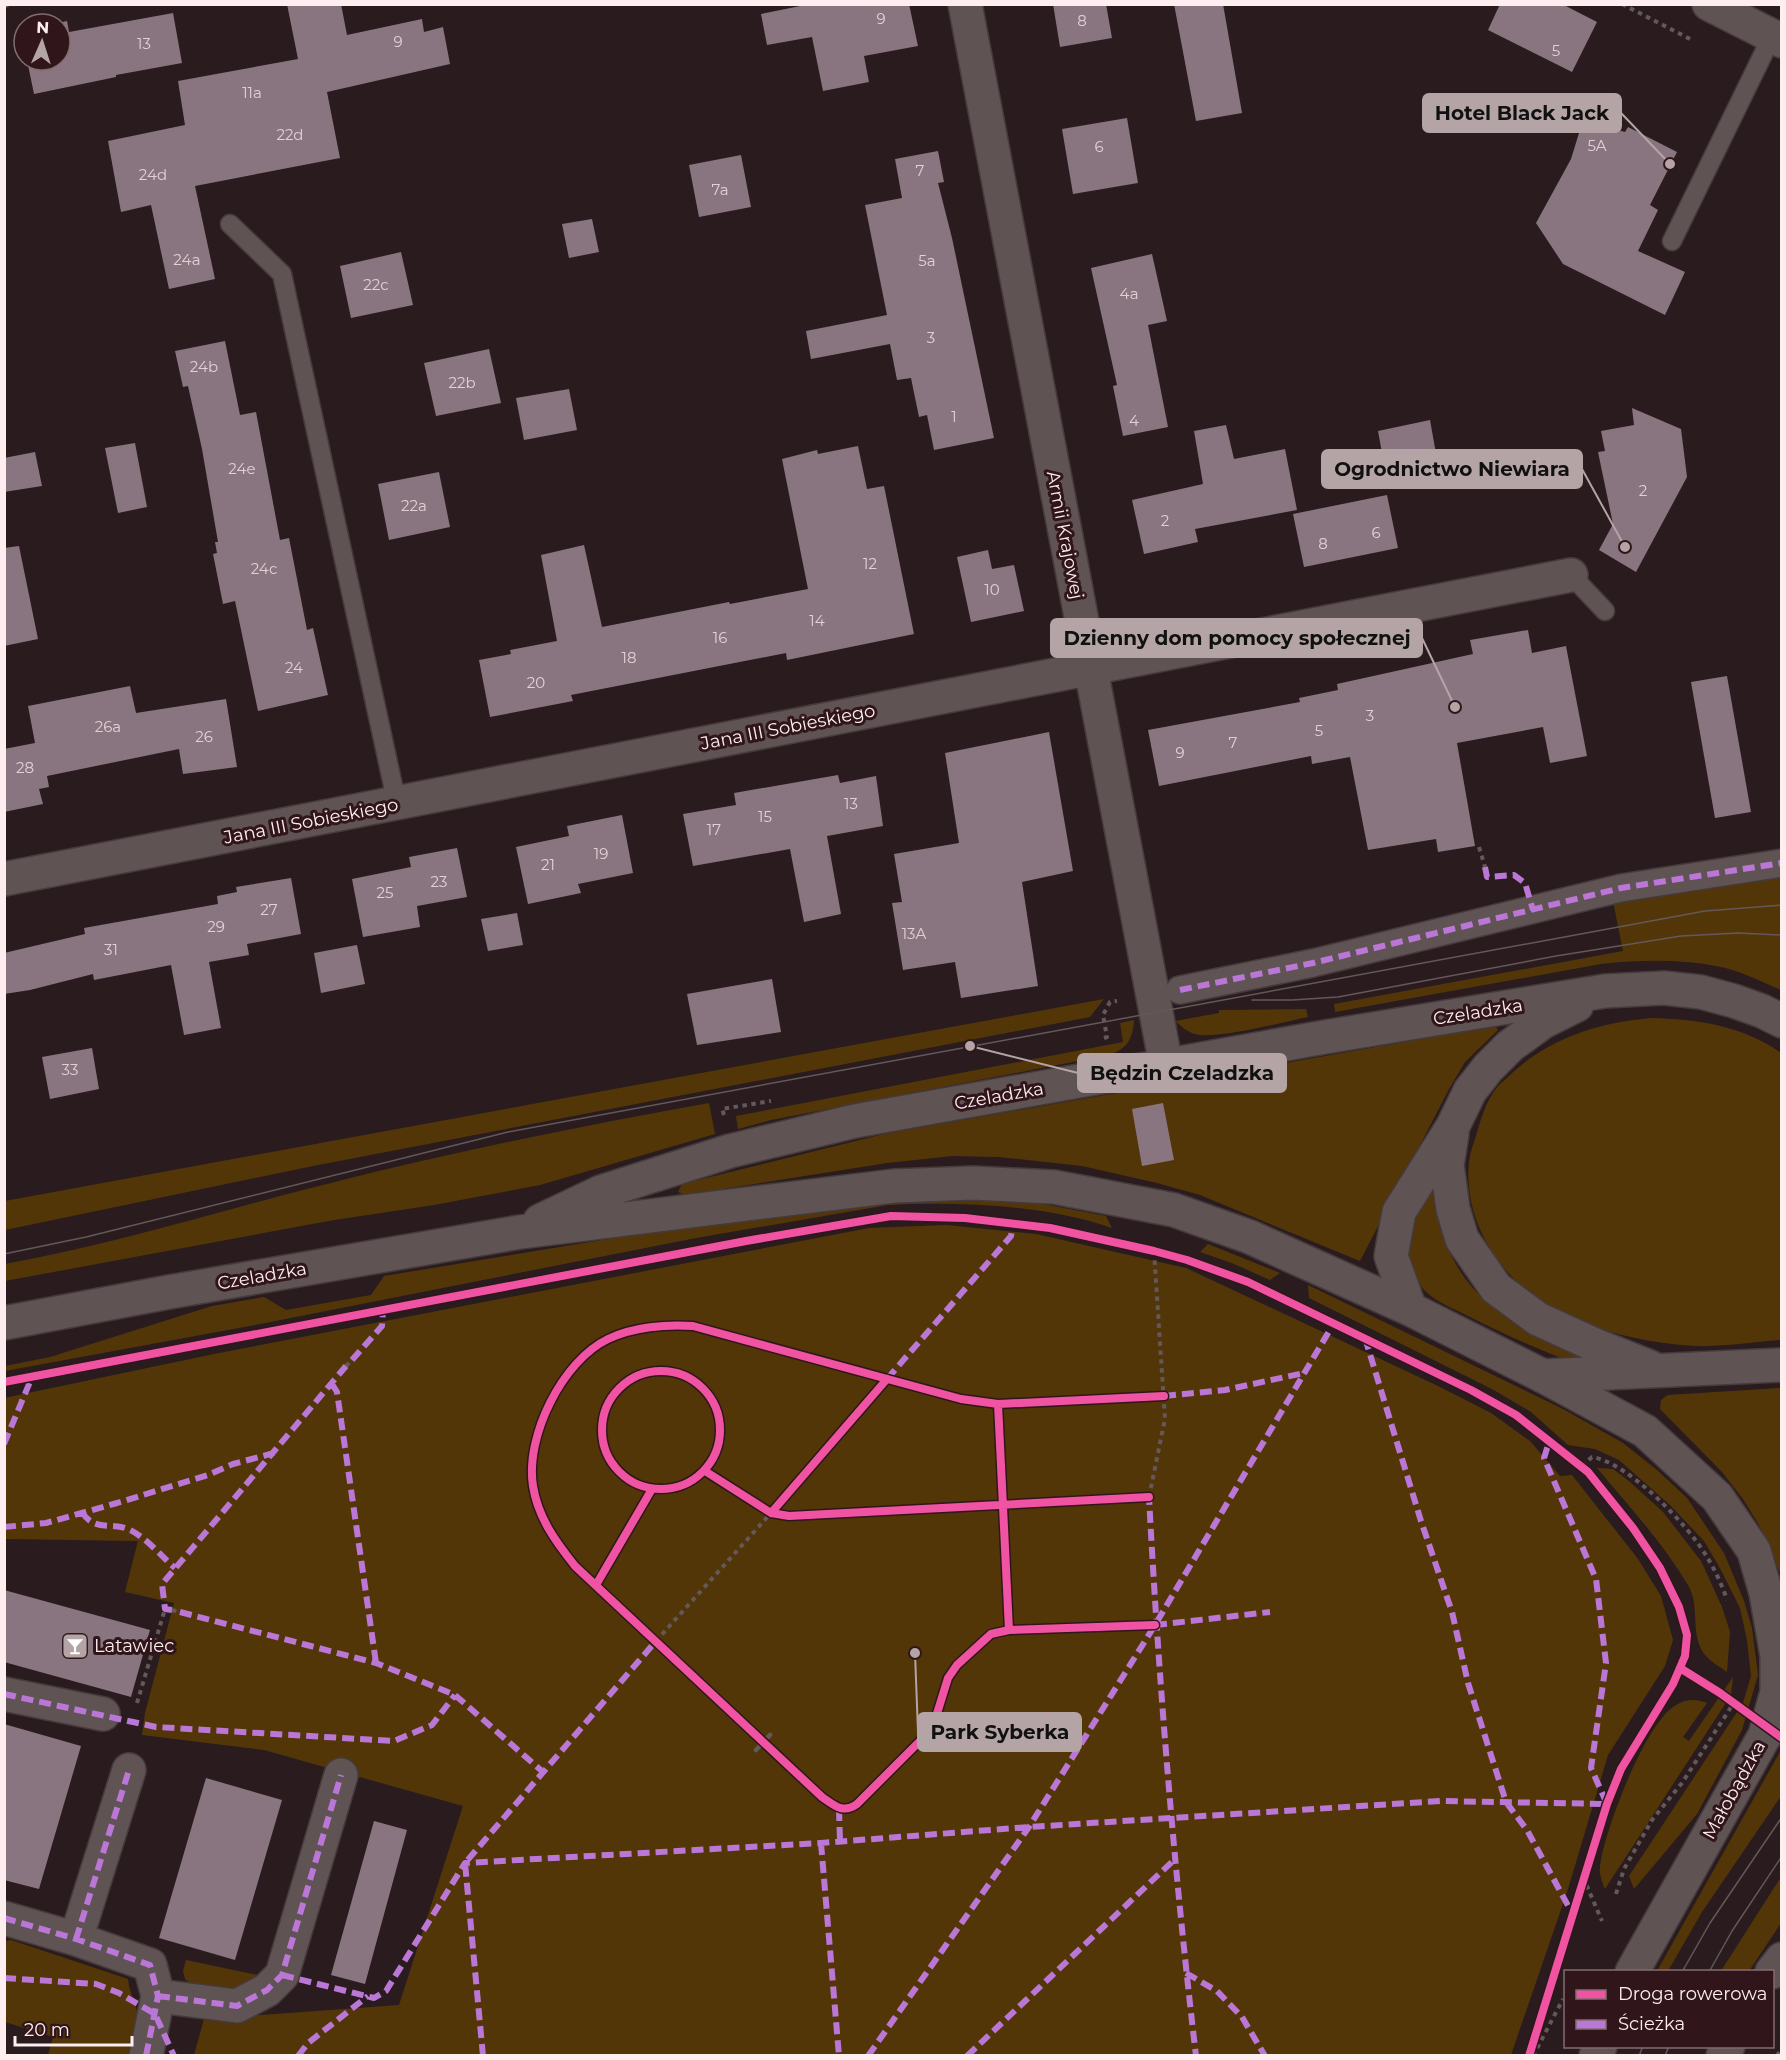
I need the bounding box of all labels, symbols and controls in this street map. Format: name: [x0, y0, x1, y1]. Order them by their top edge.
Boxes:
house number: 9: [876, 9, 886, 28]
house number: 8: [1077, 11, 1087, 30]
north arrow: [12, 12, 72, 72]
text: N: [36, 18, 50, 37]
house number: 9: [393, 32, 403, 51]
house number: 13: [137, 34, 151, 53]
house number: 5: [1552, 41, 1560, 60]
house number: 11a: [242, 83, 262, 102]
callout: Hotel Black Jack: [1423, 94, 1621, 132]
text: Hotel Black Jack: [1435, 101, 1610, 125]
house number: 22d: [276, 125, 304, 144]
house number: 5A: [1587, 136, 1607, 155]
house number: 6: [1094, 137, 1104, 156]
house number: 7: [916, 161, 925, 180]
house number: 24d: [139, 165, 167, 184]
house number: 7a: [711, 180, 729, 199]
house number: 24a: [173, 250, 201, 269]
house number: 5a: [918, 251, 936, 270]
house number: 22c: [363, 275, 389, 294]
house number: 4a: [1119, 284, 1139, 303]
house number: 3: [927, 328, 935, 347]
house number: 24b: [190, 357, 218, 376]
house number: 22b: [448, 373, 476, 392]
house number: 1: [951, 407, 957, 426]
house number: 4: [1129, 411, 1139, 430]
callout: Ogrodnictwo Niewiara: [1322, 450, 1582, 488]
text: Ogrodnictwo Niewiara: [1334, 457, 1570, 481]
house number: 24e: [228, 459, 256, 478]
street label: Armii Krajowej: [1042, 469, 1088, 601]
house number: 2: [1639, 481, 1647, 500]
house number: 22a: [401, 496, 427, 515]
house number: 2: [1161, 511, 1169, 530]
house number: 6: [1371, 523, 1381, 542]
house number: 8: [1318, 534, 1328, 553]
house number: 12: [863, 554, 877, 573]
house number: 24c: [251, 559, 277, 578]
house number: 10: [984, 580, 1000, 599]
house number: 14: [809, 611, 825, 630]
callout: Dzienny dom pomocy społecznej: [1051, 619, 1422, 657]
text: Dzienny dom pomocy społecznej: [1063, 626, 1411, 650]
house number: 16: [713, 628, 727, 647]
house number: 18: [622, 648, 637, 667]
house number: 24: [285, 658, 303, 677]
house number: 20: [527, 673, 545, 692]
street label: Jana III Sobieskiego: [698, 699, 877, 755]
house number: 3: [1366, 706, 1374, 725]
house number: 26a: [95, 717, 121, 736]
house number: 5: [1315, 721, 1323, 740]
house number: 26: [195, 727, 213, 746]
house number: 7: [1229, 733, 1238, 752]
house number: 9: [1175, 743, 1185, 762]
house number: 28: [16, 758, 34, 777]
street label: Jana III Sobieskiego: [221, 793, 400, 849]
house number: 13: [844, 794, 858, 813]
house number: 15: [758, 807, 772, 826]
house number: 17: [707, 820, 721, 839]
house number: 19: [594, 844, 608, 863]
house number: 21: [541, 855, 555, 874]
house number: 23: [431, 872, 447, 891]
house number: 25: [376, 883, 394, 902]
house number: 27: [260, 900, 278, 919]
house number: 29: [207, 917, 225, 936]
house number: 13A: [902, 924, 927, 943]
house number: 31: [104, 940, 118, 959]
street label: Czeladzka: [1432, 994, 1524, 1030]
callout: Będzin Czeladzka: [1078, 1054, 1286, 1092]
house number: 33: [62, 1060, 78, 1079]
text: Będzin Czeladzka: [1090, 1061, 1274, 1085]
street label: Czeladzka: [953, 1077, 1045, 1115]
street label: Czeladzka: [216, 1257, 308, 1295]
bar icon: Latawiec: [60, 1631, 90, 1661]
place label: Latawiec: [94, 1635, 174, 1657]
callout: Park Syberka: [918, 1713, 1081, 1751]
text: Park Syberka: [931, 1720, 1069, 1744]
street label: Małobądzka: [1698, 1737, 1770, 1843]
legend: [1564, 1970, 1774, 2048]
text: Droga rowerowa: [1618, 1983, 1767, 2005]
scale bar: [15, 2009, 132, 2047]
text: Ścieżka: [1618, 2013, 1685, 2035]
text: 20 m: [24, 2019, 70, 2041]

